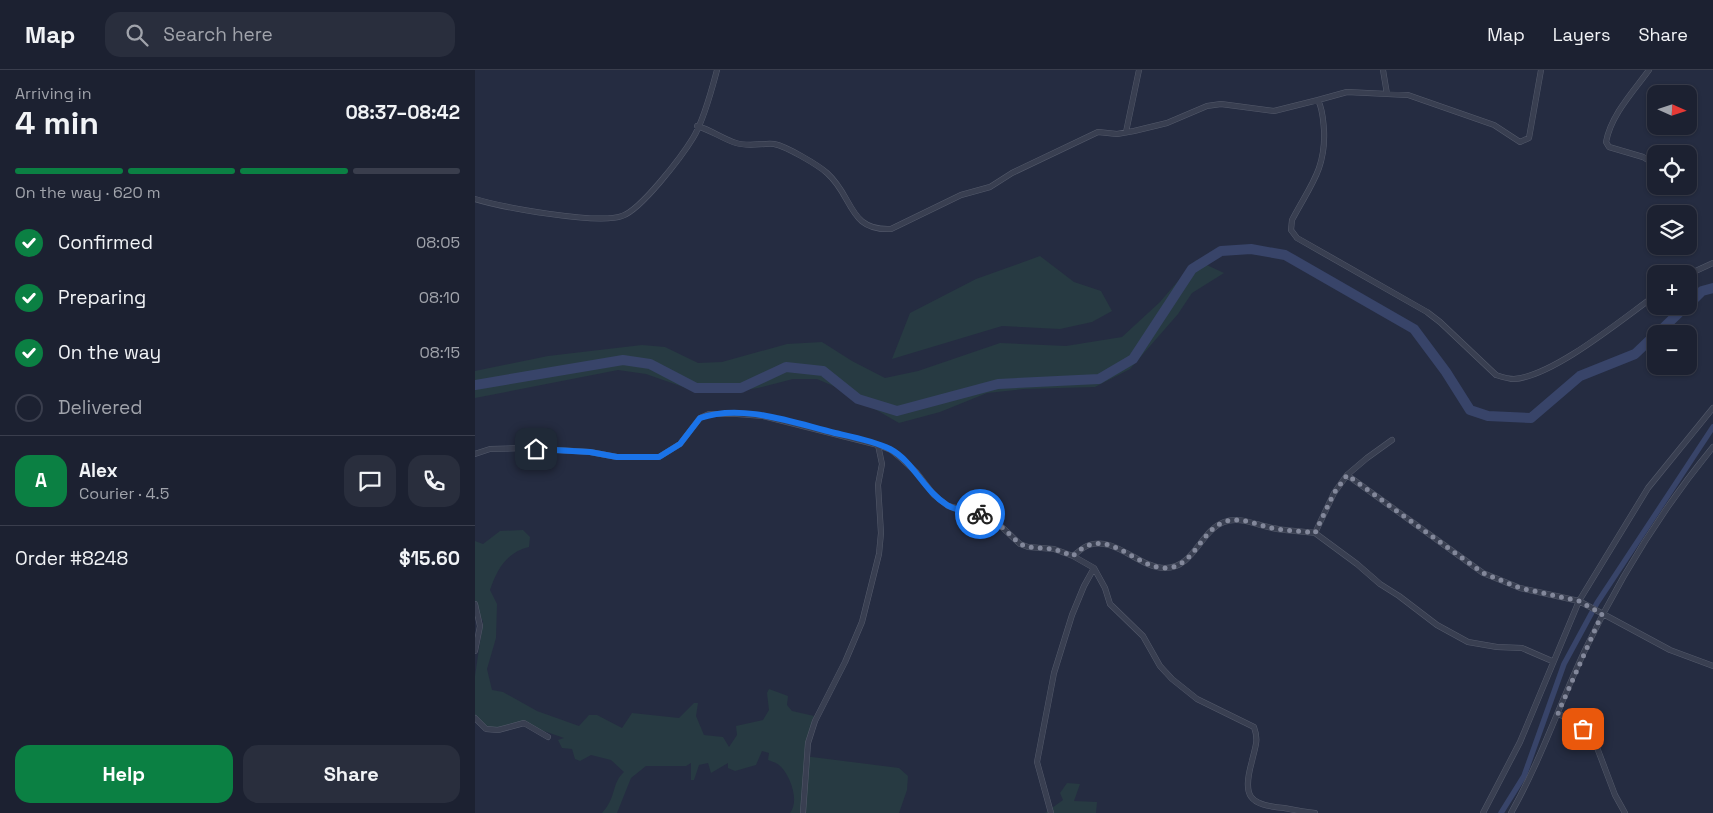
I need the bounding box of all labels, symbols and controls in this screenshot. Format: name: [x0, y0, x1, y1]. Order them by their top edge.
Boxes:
search box: [105, 12, 455, 57]
text: Map: [25, 19, 75, 50]
icon: search: [123, 21, 151, 49]
text: Search here: [163, 22, 273, 47]
text: Map: [1487, 23, 1525, 46]
text: Layers: [1553, 23, 1610, 46]
text: Share: [1638, 23, 1688, 46]
text: Arriving in: [15, 83, 92, 104]
north arrow: [1647, 85, 1697, 135]
map controls: [1647, 85, 1697, 375]
text: 08:37–08:42: [346, 100, 460, 125]
text: 4 min: [15, 103, 99, 143]
button: locate: [1647, 145, 1697, 195]
text: On the way · 620 m: [15, 182, 161, 203]
button: layers: [1647, 205, 1697, 255]
icon: check: [15, 229, 43, 257]
text: Confirmed: [58, 230, 153, 255]
text: 08:05: [416, 232, 460, 253]
button: +: [1647, 265, 1697, 315]
icon: check: [15, 284, 43, 312]
text: Preparing: [58, 285, 146, 310]
text: 08:10: [419, 287, 460, 308]
button: −: [1647, 325, 1697, 375]
icon: check: [15, 339, 43, 367]
text: On the way: [58, 340, 161, 365]
text: 08:15: [419, 342, 460, 363]
text: Delivered: [58, 395, 143, 420]
pin: [515, 428, 557, 470]
icon: home: [522, 435, 550, 463]
button: chat: [344, 455, 396, 507]
button: phone: [408, 455, 460, 507]
text: Alex: [79, 458, 118, 483]
text: A: [35, 468, 47, 493]
text: Courier · 4.5: [79, 483, 169, 504]
courier: [955, 489, 1005, 539]
icon: bike: [966, 500, 994, 528]
text: Order #8248: [15, 546, 128, 571]
text: $15.60: [399, 546, 460, 571]
pin: [1562, 708, 1604, 750]
icon: bag: [1569, 715, 1597, 743]
button: Help: [15, 745, 233, 803]
button: Share: [243, 745, 460, 803]

